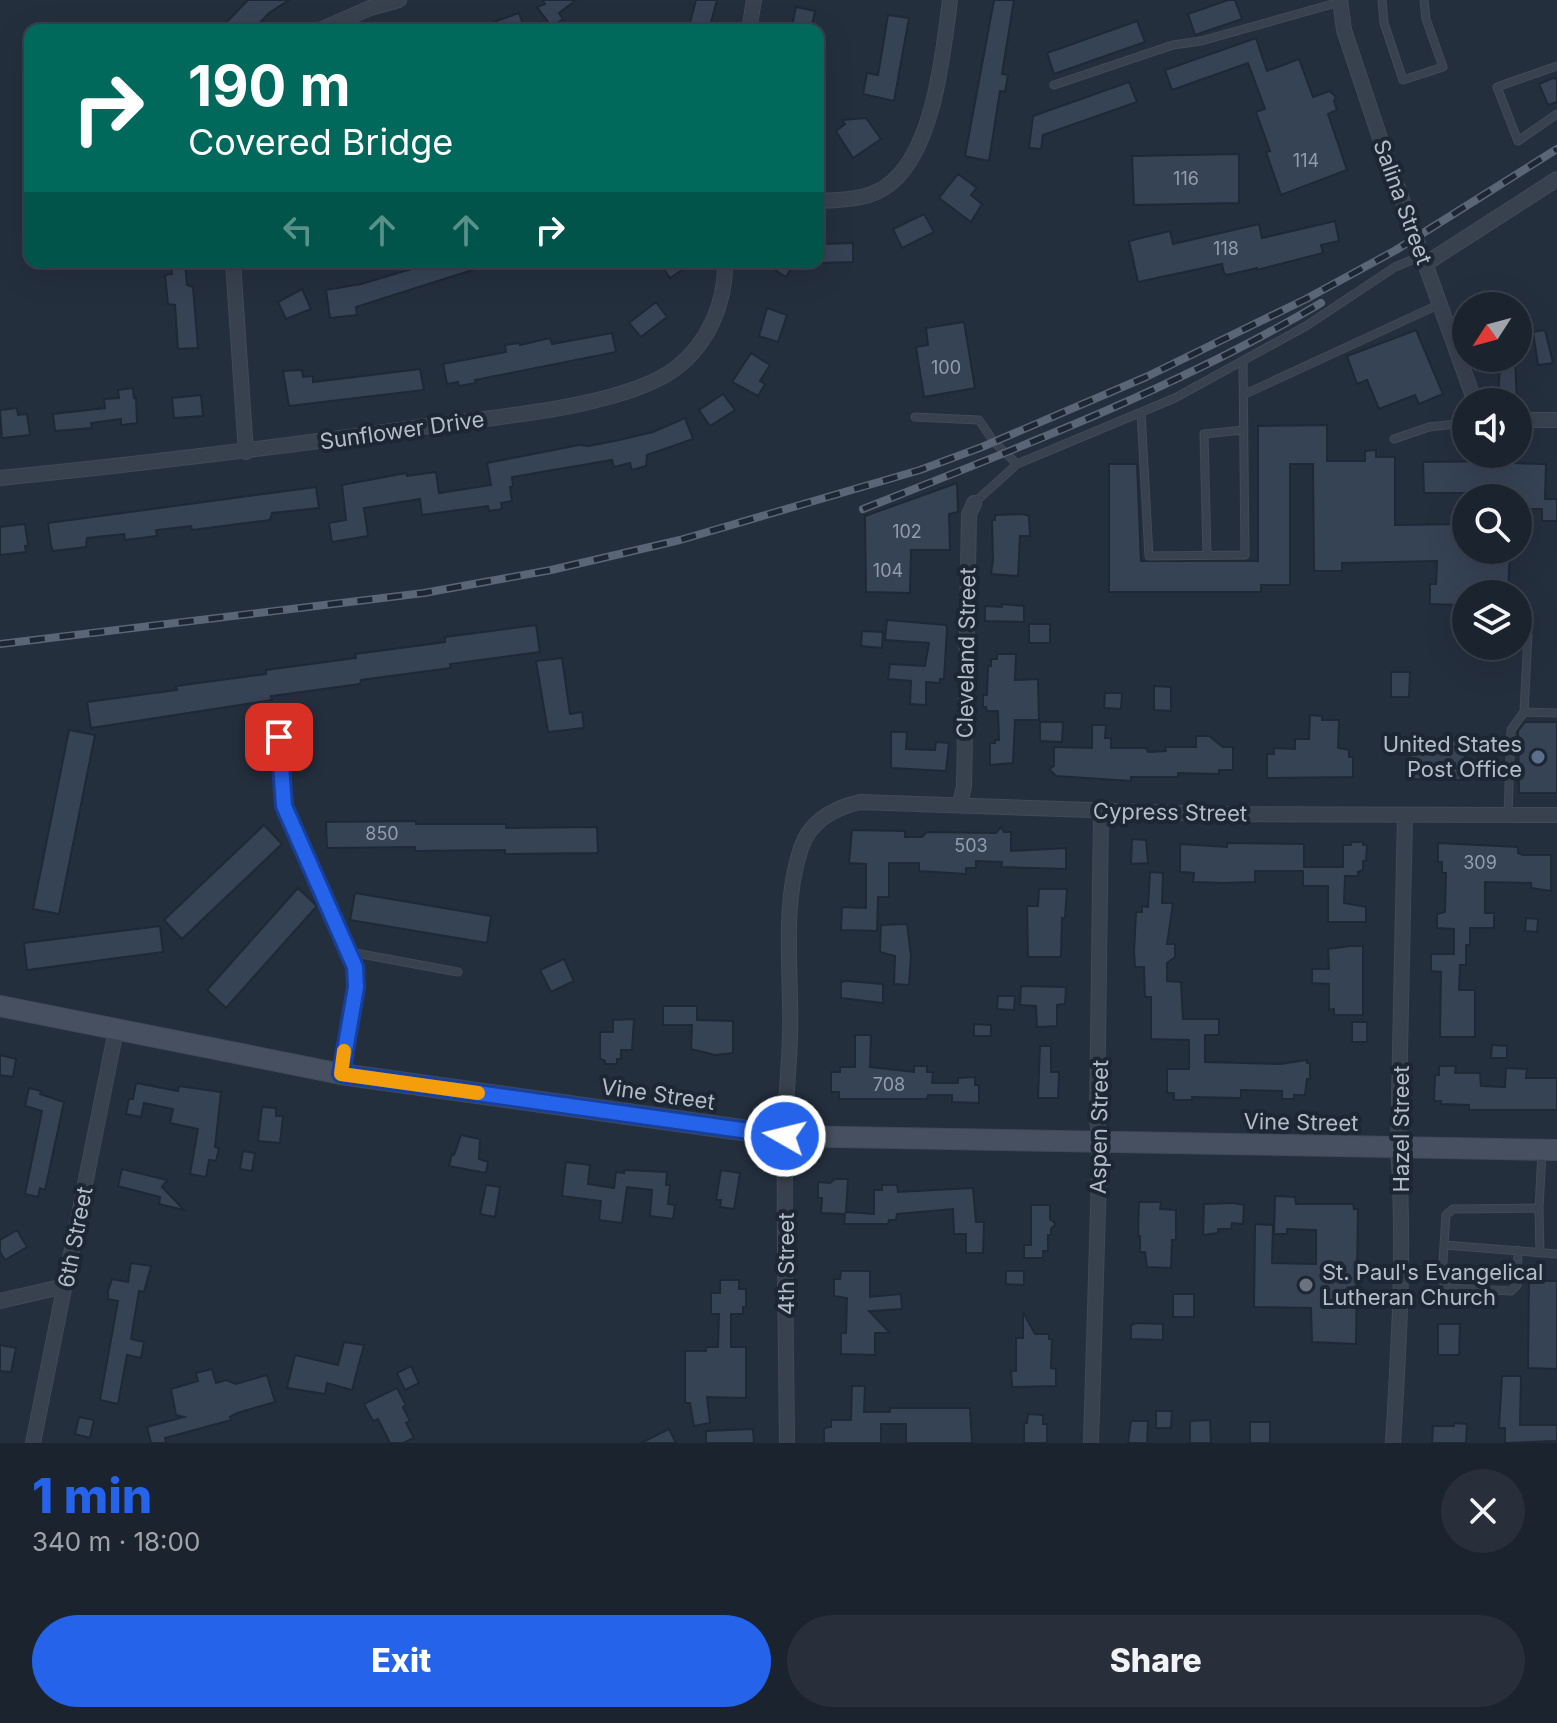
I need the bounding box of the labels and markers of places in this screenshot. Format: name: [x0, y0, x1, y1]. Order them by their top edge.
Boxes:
pin: [245, 703, 313, 771]
place label: United States Post Office: [1383, 731, 1522, 782]
marker: United States Post Office: [1529, 748, 1547, 766]
place label: St. Paul's Evangelical Lutheran Church: [1322, 1259, 1543, 1310]
marker: St. Paul's Evangelical Lutheran Church: [1297, 1276, 1315, 1294]

